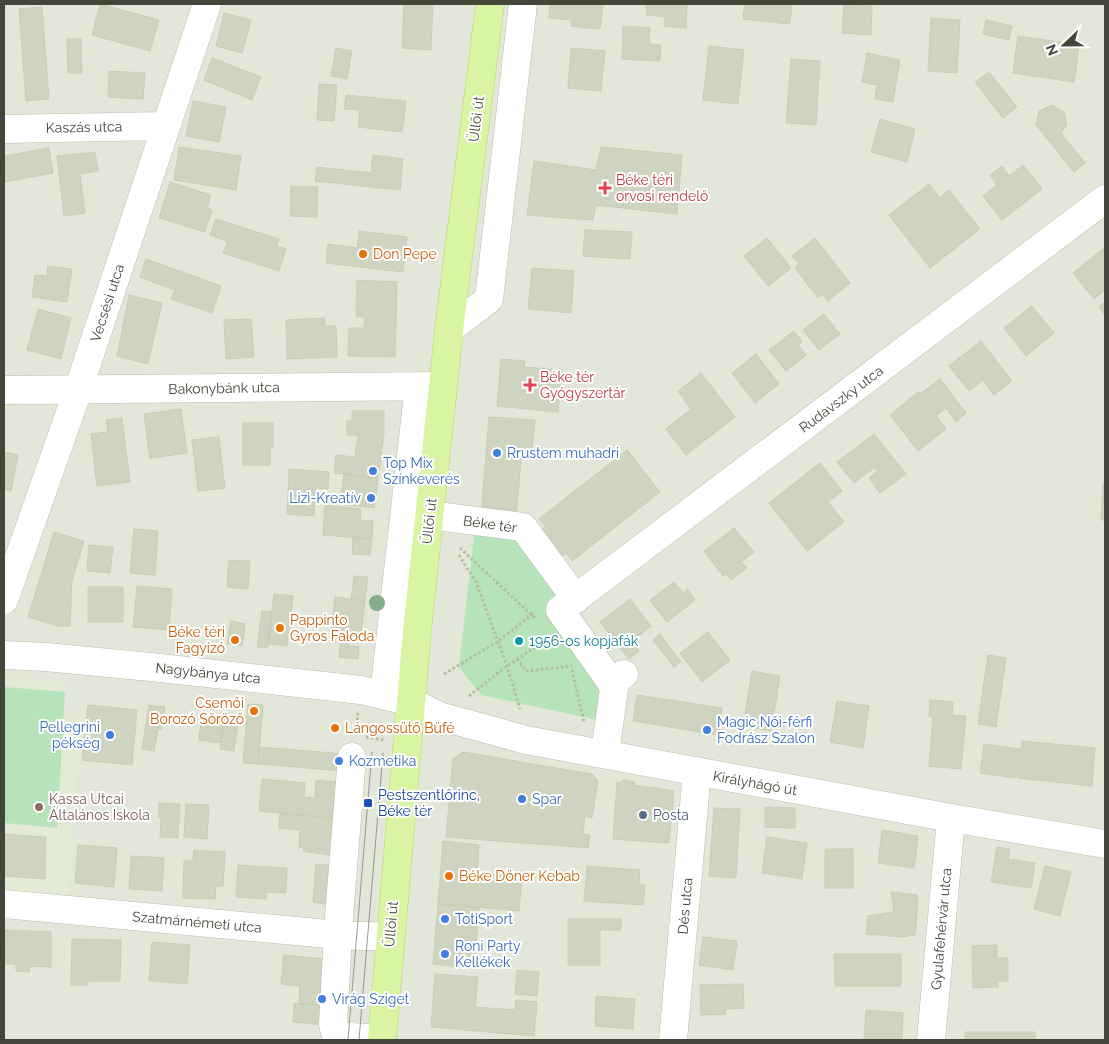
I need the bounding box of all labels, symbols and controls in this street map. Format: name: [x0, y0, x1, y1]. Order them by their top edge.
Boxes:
north arrow: [1039, 20, 1089, 70]
text: N: [1043, 42, 1061, 58]
street label: Üllői út: [463, 95, 487, 143]
street label: Kaszás utca: [46, 118, 122, 136]
place label: Béke téri orvosi rendelő: [616, 172, 708, 204]
marker: Béke téri orvosi rendelő: [598, 181, 612, 195]
place label: Don Pepe: [373, 246, 437, 262]
marker: Don Pepe: [357, 248, 369, 260]
street label: Vecsési utca: [87, 262, 127, 344]
street label: Rudavszky utca: [796, 362, 886, 436]
place label: Béke tér Gyógyszertár: [540, 369, 626, 401]
street label: Bakonybánk utca: [168, 379, 280, 397]
marker: Béke tér Gyógyszertár: [524, 379, 536, 391]
place label: Rrustem muhadri: [507, 445, 619, 461]
marker: Rrustem muhadri: [491, 447, 503, 459]
place label: Top Mix Színkeverés: [383, 455, 460, 487]
marker: Top Mix Színkeverés: [367, 465, 379, 477]
place label: Lizi-Kreatív: [289, 490, 362, 506]
marker: Lizi-Kreatív: [365, 492, 377, 504]
street label: Üllői út: [417, 497, 439, 545]
street label: Béke tér: [462, 512, 518, 536]
place label: Pappinto Gyros Faloda: [290, 612, 374, 644]
marker: Pappinto Gyros Faloda: [274, 622, 286, 634]
place label: Béke téri Fagyizó: [168, 624, 225, 656]
place label: 1956-os kopjafák: [529, 633, 639, 649]
marker: Béke téri Fagyizó: [229, 634, 241, 646]
marker: 1956-os kopjafák: [513, 635, 525, 647]
street label: Nagybánya utca: [155, 660, 261, 686]
place label: Csemői Borozó Söröző: [150, 695, 244, 727]
marker: Csemői Borozó Söröző: [248, 705, 260, 717]
place label: Magic Női-férfi Fodrász Szalon: [717, 714, 815, 746]
place label: Pellegrini pékség: [40, 719, 100, 751]
place label: Lángossütő Büfé: [345, 720, 455, 736]
marker: Lángossütő Büfé: [329, 722, 341, 734]
marker: Magic Női-férfi Fodrász Szalon: [701, 724, 713, 736]
marker: Pellegrini pékség: [104, 729, 116, 741]
place label: Kozmetika: [349, 753, 416, 769]
marker: Kozmetika: [333, 755, 345, 767]
street label: Királyhágó út: [712, 768, 799, 798]
place label: Pestszentlőrinc, Béke tér: [378, 787, 480, 819]
place label: Kassa Utcai Általános Iskola: [49, 791, 150, 823]
place label: Spar: [532, 791, 562, 807]
marker: Spar: [516, 793, 528, 805]
marker: Pestszentlőrinc, Béke tér: [362, 797, 374, 809]
marker: Kassa Utcai Általános Iskola: [33, 801, 45, 813]
place label: Posta: [653, 807, 689, 823]
marker: Posta: [637, 809, 649, 821]
street label: Gyulafehérvár utca: [928, 867, 954, 991]
place label: Béke Döner Kebab: [459, 868, 580, 884]
marker: Béke Döner Kebab: [443, 870, 455, 882]
street label: Dés utca: [675, 877, 695, 935]
street label: Üllői út: [379, 900, 401, 948]
street label: Szatmárnémeti utca: [132, 908, 262, 936]
place label: TotiSport: [455, 911, 513, 927]
marker: TotiSport: [439, 913, 451, 925]
place label: Roni Party Kellékek: [455, 938, 521, 970]
marker: Roni Party Kellékek: [439, 948, 451, 960]
place label: Virág Sziget: [332, 991, 410, 1007]
marker: Virág Sziget: [316, 993, 328, 1005]

